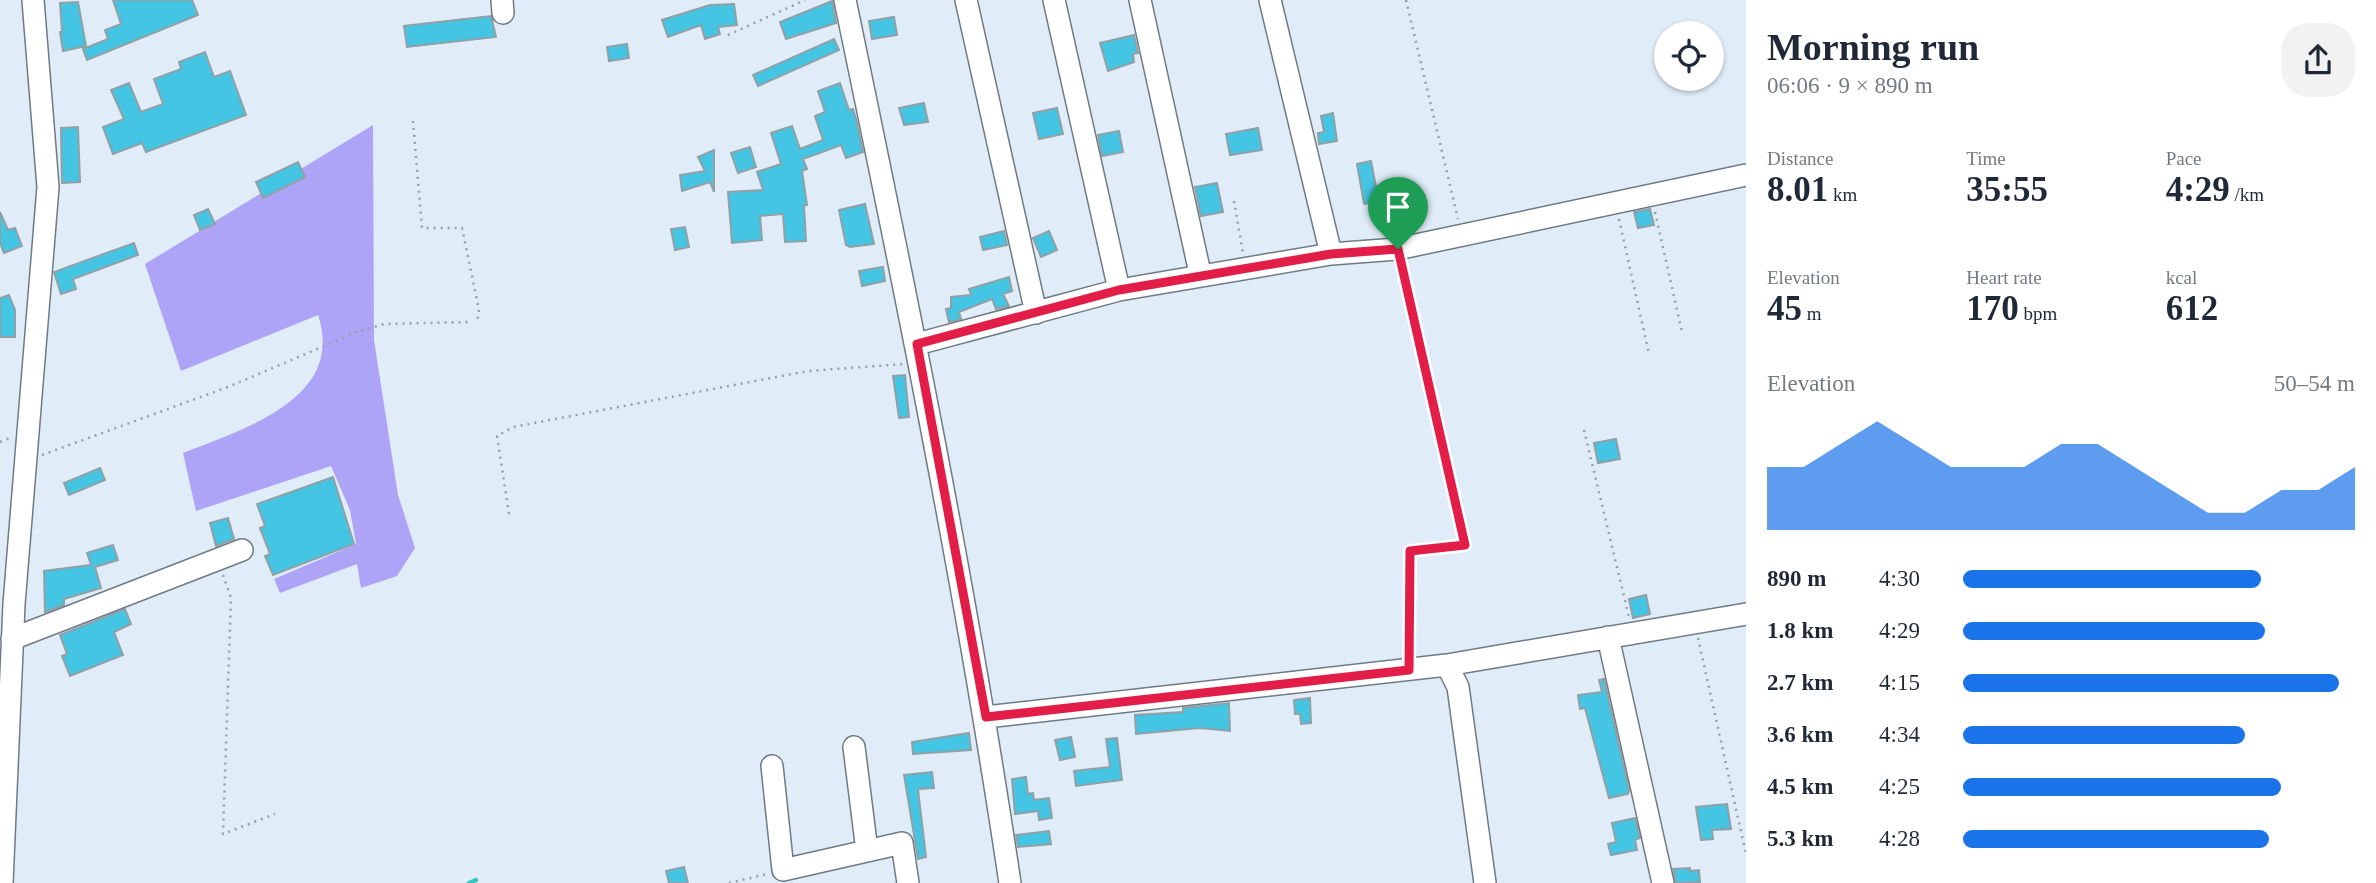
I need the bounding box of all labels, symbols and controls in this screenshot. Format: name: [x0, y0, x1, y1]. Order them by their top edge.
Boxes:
map controls: [1654, 21, 1724, 91]
button: locate: [1654, 21, 1724, 91]
button: share: [2281, 23, 2355, 97]
text: Morning run: [1767, 26, 1979, 68]
text: 06:06 · 9 × 890 m: [1767, 73, 1933, 98]
text: Distance: [1767, 148, 1833, 169]
text: Time: [1966, 148, 2006, 169]
text: Pace: [2166, 148, 2202, 169]
text: 8.01: [1767, 170, 1828, 209]
text: 35:55: [1966, 170, 2048, 209]
text: 4:29: [2166, 170, 2230, 209]
pin: [1368, 177, 1428, 249]
text: km: [1828, 184, 1857, 205]
text: /km: [2230, 184, 2264, 205]
icon: arrive: [1379, 188, 1417, 226]
text: Elevation: [1767, 267, 1840, 288]
text: Heart rate: [1966, 267, 2042, 288]
text: kcal: [2166, 267, 2197, 288]
text: 45: [1767, 289, 1802, 328]
text: 170: [1966, 289, 2019, 328]
text: 612: [2166, 289, 2218, 328]
text: m: [1802, 303, 1822, 324]
text: bpm: [2019, 303, 2057, 324]
text: Elevation: [1767, 371, 1855, 396]
text: 50–54 m: [2274, 371, 2355, 396]
text: 890 m: [1767, 566, 1826, 591]
text: 4:30: [1879, 566, 1920, 591]
text: 1.8 km: [1767, 618, 1833, 643]
text: 4:29: [1879, 618, 1920, 643]
text: 2.7 km: [1767, 670, 1833, 695]
text: 4:15: [1879, 670, 1920, 695]
text: 3.6 km: [1767, 722, 1833, 747]
text: 4:34: [1879, 722, 1920, 747]
text: 4.5 km: [1767, 774, 1833, 799]
text: 4:25: [1879, 774, 1920, 799]
text: 5.3 km: [1767, 826, 1833, 851]
text: 4:28: [1879, 826, 1920, 851]

